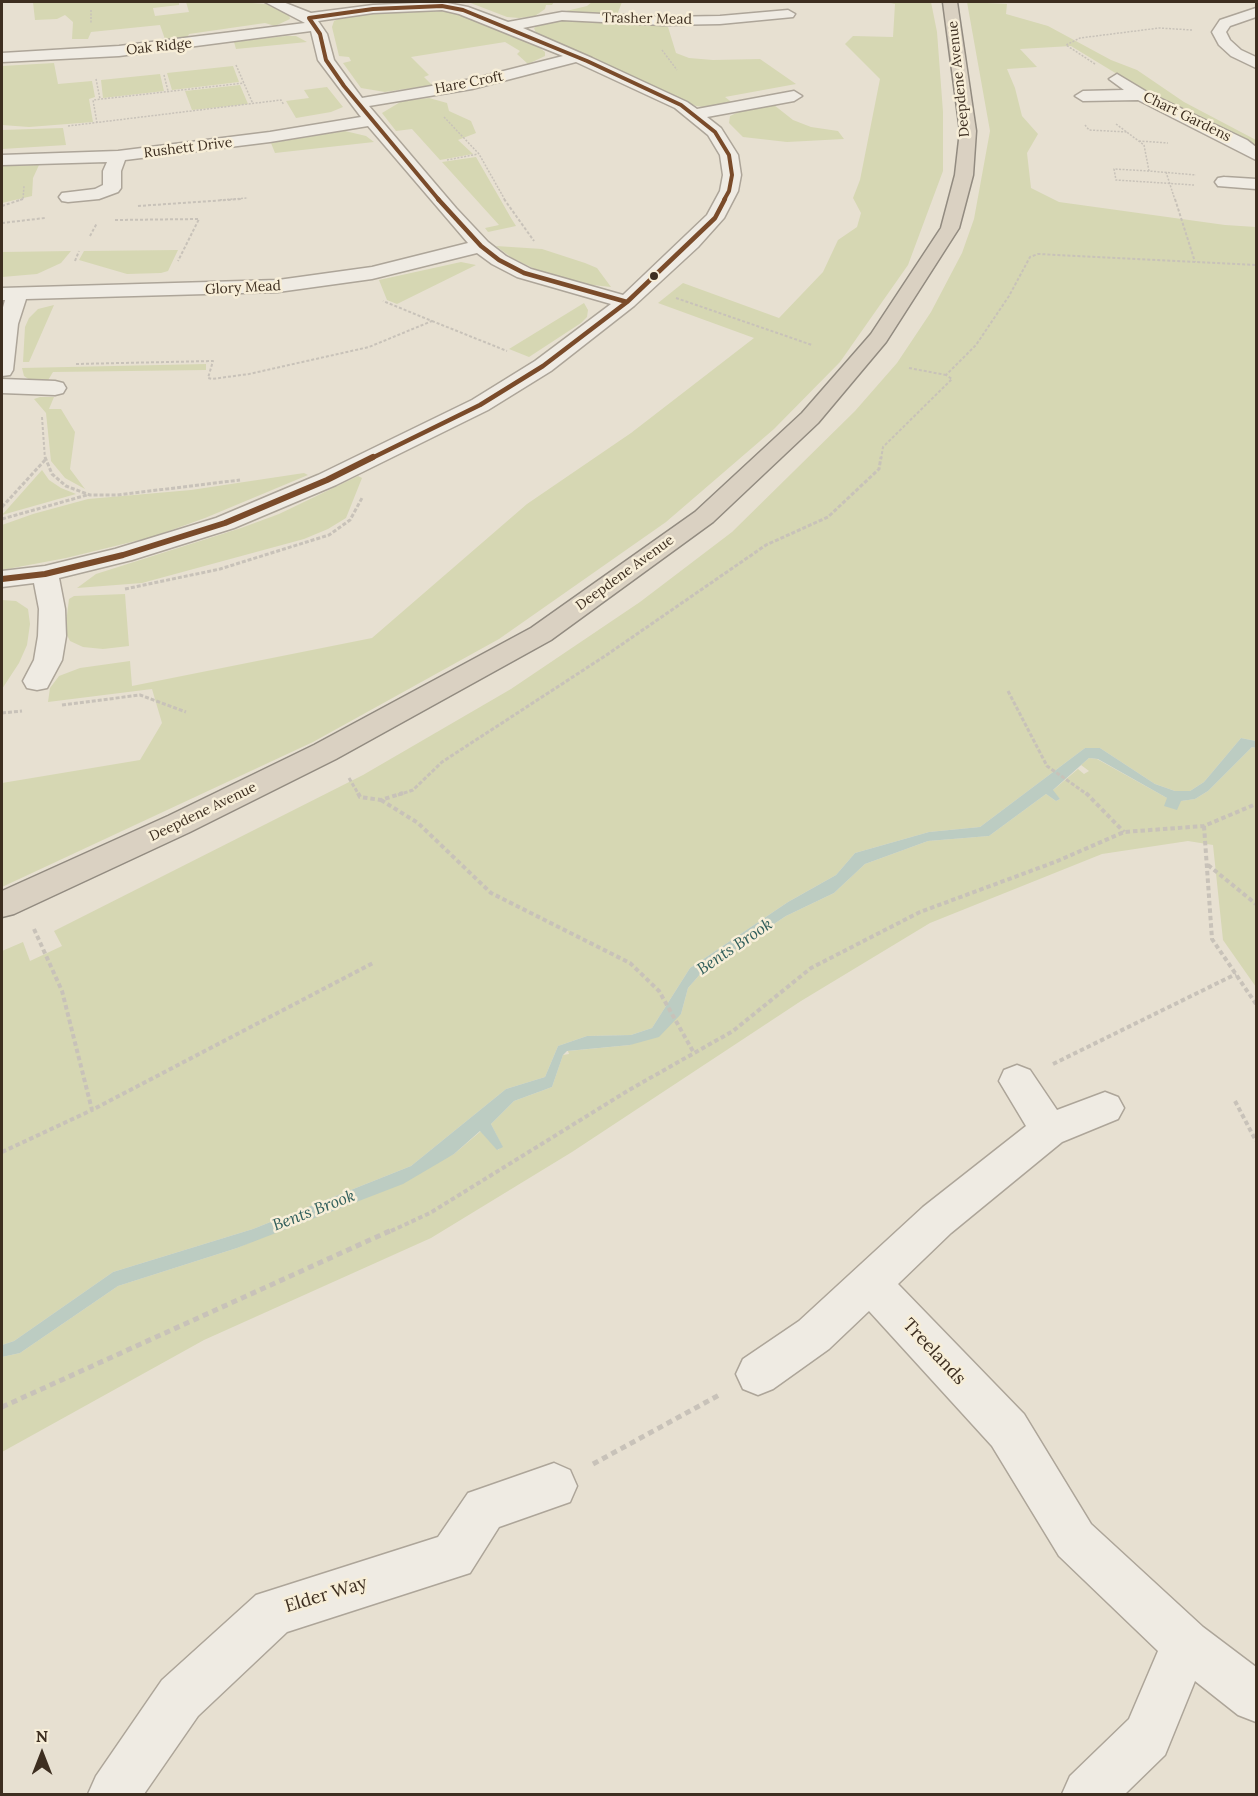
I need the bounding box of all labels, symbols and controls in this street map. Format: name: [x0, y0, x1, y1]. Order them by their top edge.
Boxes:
street label: Trasher Mead: [602, 10, 692, 28]
street label: Deepdene Avenue: [945, 20, 973, 138]
street label: Oak Ridge: [125, 35, 193, 59]
street label: Hare Croft: [433, 68, 505, 98]
street label: Chart Gardens: [1140, 89, 1234, 145]
street label: Rushett Drive: [143, 134, 233, 162]
unlabelled marker: [648, 270, 660, 282]
street label: Glory Mead: [205, 278, 281, 298]
street label: Deepdene Avenue: [573, 532, 677, 614]
street label: Deepdene Avenue: [147, 779, 259, 845]
water label: Bents Brook: [694, 915, 776, 979]
water label: Bents Brook: [270, 1187, 358, 1235]
street label: Treelands: [898, 1314, 970, 1390]
street label: Elder Way: [282, 1572, 370, 1618]
north arrow: [12, 1724, 72, 1784]
text: N: [36, 1726, 48, 1746]

